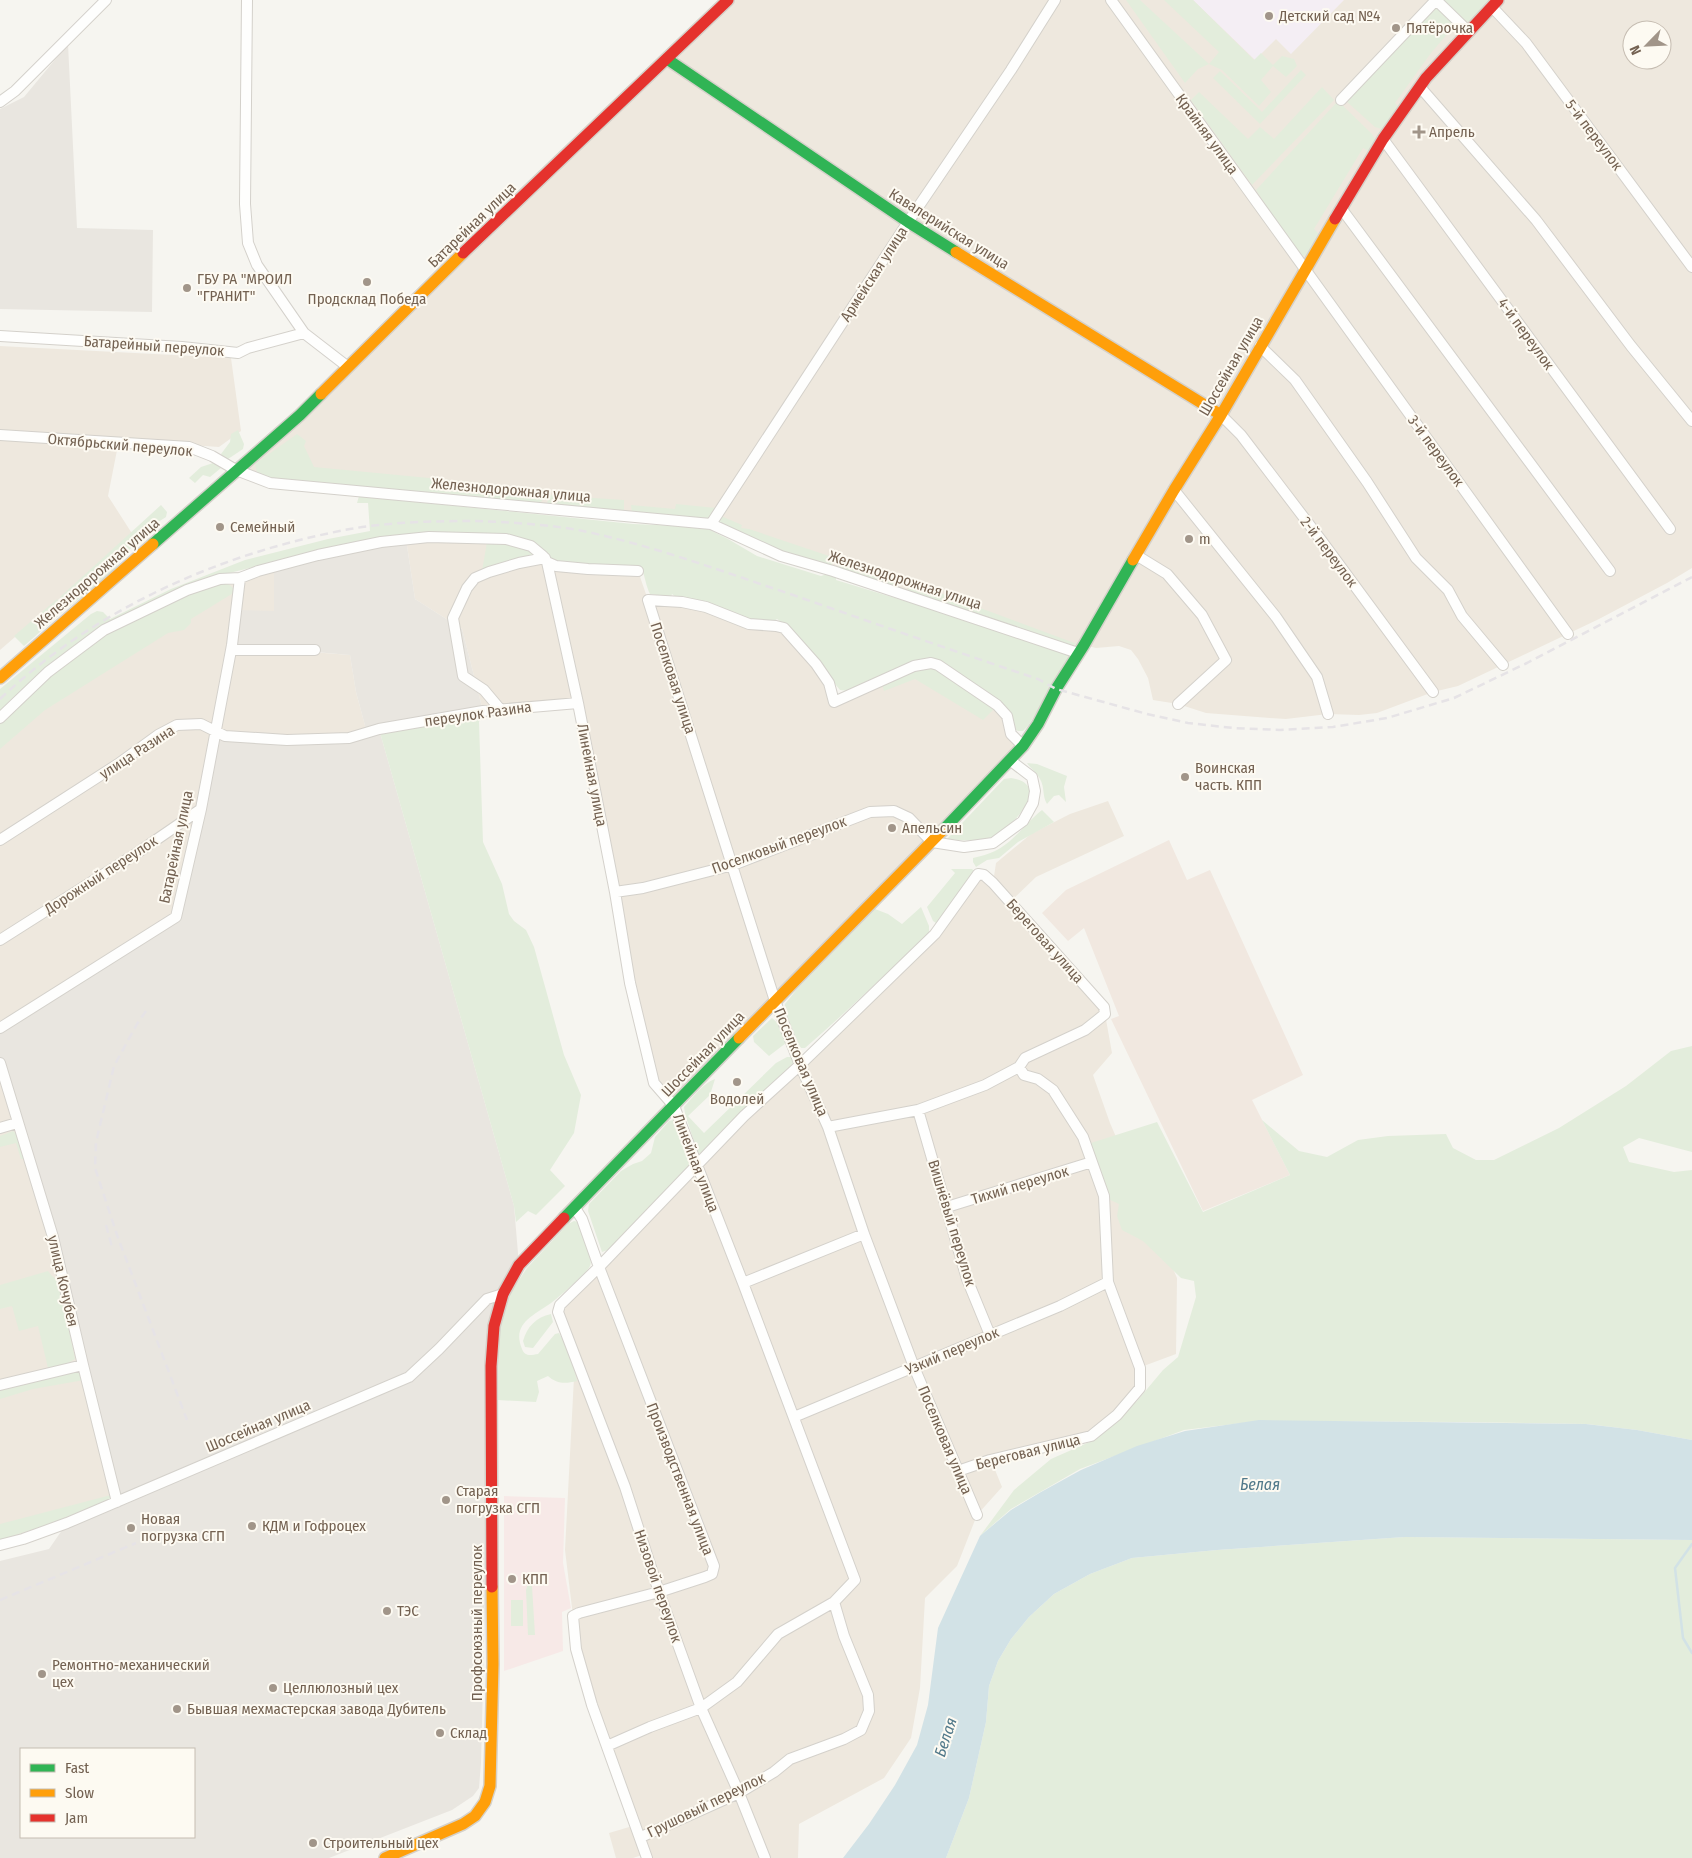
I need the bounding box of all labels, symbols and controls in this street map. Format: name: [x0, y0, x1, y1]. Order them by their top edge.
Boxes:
place label: Детский сад №4: [1278, 7, 1380, 25]
marker: Детский сад №4: [1263, 10, 1275, 22]
place label: Пятёрочка: [1406, 19, 1473, 37]
north arrow: [1622, 20, 1672, 70]
marker: Пятёрочка: [1390, 22, 1402, 34]
text: N: [1626, 43, 1645, 57]
street label: Крайняя улица: [1172, 90, 1242, 178]
street label: 5-й переулок: [1562, 96, 1626, 174]
place label: Апрель: [1429, 123, 1475, 141]
marker: Апрель: [1413, 126, 1425, 138]
street label: Батарейная улица: [424, 179, 520, 271]
street label: Кавалерийская улица: [886, 185, 1012, 273]
street label: Армейская улица: [837, 223, 911, 325]
place label: ГБУ РА "МРОИЛ "ГРАНИТ": [197, 270, 292, 305]
marker: Продсклад Победа: [361, 276, 373, 288]
marker: ГБУ РА "МРОИЛ "ГРАНИТ": [181, 282, 193, 294]
place label: Продсклад Победа: [308, 290, 426, 308]
street label: 4-й переулок: [1494, 295, 1558, 373]
street label: Шоссейная улица: [1195, 313, 1267, 419]
street label: Батарейный переулок: [83, 332, 225, 360]
street label: 3-й переулок: [1404, 412, 1468, 490]
street label: Октябрьский переулок: [47, 430, 193, 460]
street label: Железнодорожная улица: [431, 474, 591, 506]
street label: 2-й переулок: [1297, 513, 1361, 591]
street label: Железнодорожная улица: [31, 514, 163, 632]
place label: Семейный: [230, 518, 295, 536]
marker: Семейный: [214, 521, 226, 533]
place label: m: [1199, 530, 1211, 548]
marker: m: [1183, 533, 1195, 545]
street label: Железнодорожная улица: [826, 547, 984, 613]
street label: Поселковая улица: [646, 620, 700, 736]
street label: переулок Разина: [423, 698, 533, 730]
street label: улица Разина: [96, 721, 178, 783]
street label: Линейная улица: [573, 722, 611, 828]
place label: Воинская часть. КПП: [1195, 759, 1262, 794]
marker: Воинская часть. КПП: [1179, 771, 1191, 783]
street label: Батарейная улица: [155, 789, 197, 905]
street label: Поселковый переулок: [709, 812, 849, 878]
place label: Апельсин: [902, 819, 962, 837]
marker: Апельсин: [886, 822, 898, 834]
street label: Дорожный переулок: [40, 832, 161, 919]
street label: Береговая улица: [1002, 895, 1088, 987]
street label: Поселковая улица: [770, 1005, 832, 1119]
street label: Шоссейная улица: [658, 1008, 748, 1100]
marker: Водолей: [731, 1076, 743, 1088]
place label: Водолей: [710, 1090, 764, 1108]
street label: Линейная улица: [669, 1111, 723, 1215]
street label: Вишнёвый переулок: [924, 1158, 980, 1288]
street label: Тихий переулок: [969, 1162, 1071, 1208]
street label: улица Кочубея: [44, 1233, 82, 1329]
street label: Узкий переулок: [902, 1323, 1001, 1379]
street label: Поселковая улица: [914, 1383, 976, 1497]
street label: Шоссейная улица: [203, 1396, 313, 1456]
street label: Производственная улица: [643, 1400, 717, 1558]
street label: Береговая улица: [974, 1430, 1082, 1474]
water label: Белая: [1240, 1475, 1280, 1494]
place label: Старая погрузка СГП: [456, 1482, 540, 1517]
marker: Старая погрузка СГП: [440, 1494, 452, 1506]
place label: Новая погрузка СГП: [141, 1510, 225, 1545]
place label: КДМ и Гофроцех: [262, 1517, 366, 1535]
marker: КДМ и Гофроцех: [246, 1520, 258, 1532]
marker: Новая погрузка СГП: [125, 1522, 137, 1534]
street label: Низовой переулок: [630, 1527, 686, 1645]
street label: Профсоюзный переулок: [468, 1545, 486, 1701]
place label: КПП: [522, 1570, 548, 1588]
marker: КПП: [506, 1573, 518, 1585]
place label: ТЭС: [397, 1602, 419, 1620]
marker: ТЭС: [381, 1605, 393, 1617]
place label: Ремонтно-механический цех: [52, 1656, 210, 1691]
marker: Ремонтно-механический цех: [36, 1668, 48, 1680]
place label: Целлюлозный цех: [283, 1679, 399, 1697]
marker: Целлюлозный цех: [267, 1682, 279, 1694]
place label: Бывшая мехмастерская завода Дубитель: [187, 1700, 446, 1718]
marker: Бывшая мехмастерская завода Дубитель: [171, 1703, 183, 1715]
water label: Белая: [930, 1715, 961, 1759]
place label: Склад: [450, 1724, 487, 1742]
marker: Склад: [434, 1727, 446, 1739]
legend: [20, 1748, 195, 1838]
text: Fast: [65, 1759, 89, 1777]
street label: Грушовый переулок: [644, 1769, 768, 1841]
text: Slow: [65, 1784, 94, 1802]
text: Jam: [65, 1809, 88, 1827]
place label: Строительный цех: [323, 1834, 439, 1852]
marker: Строительный цех: [307, 1837, 319, 1849]

